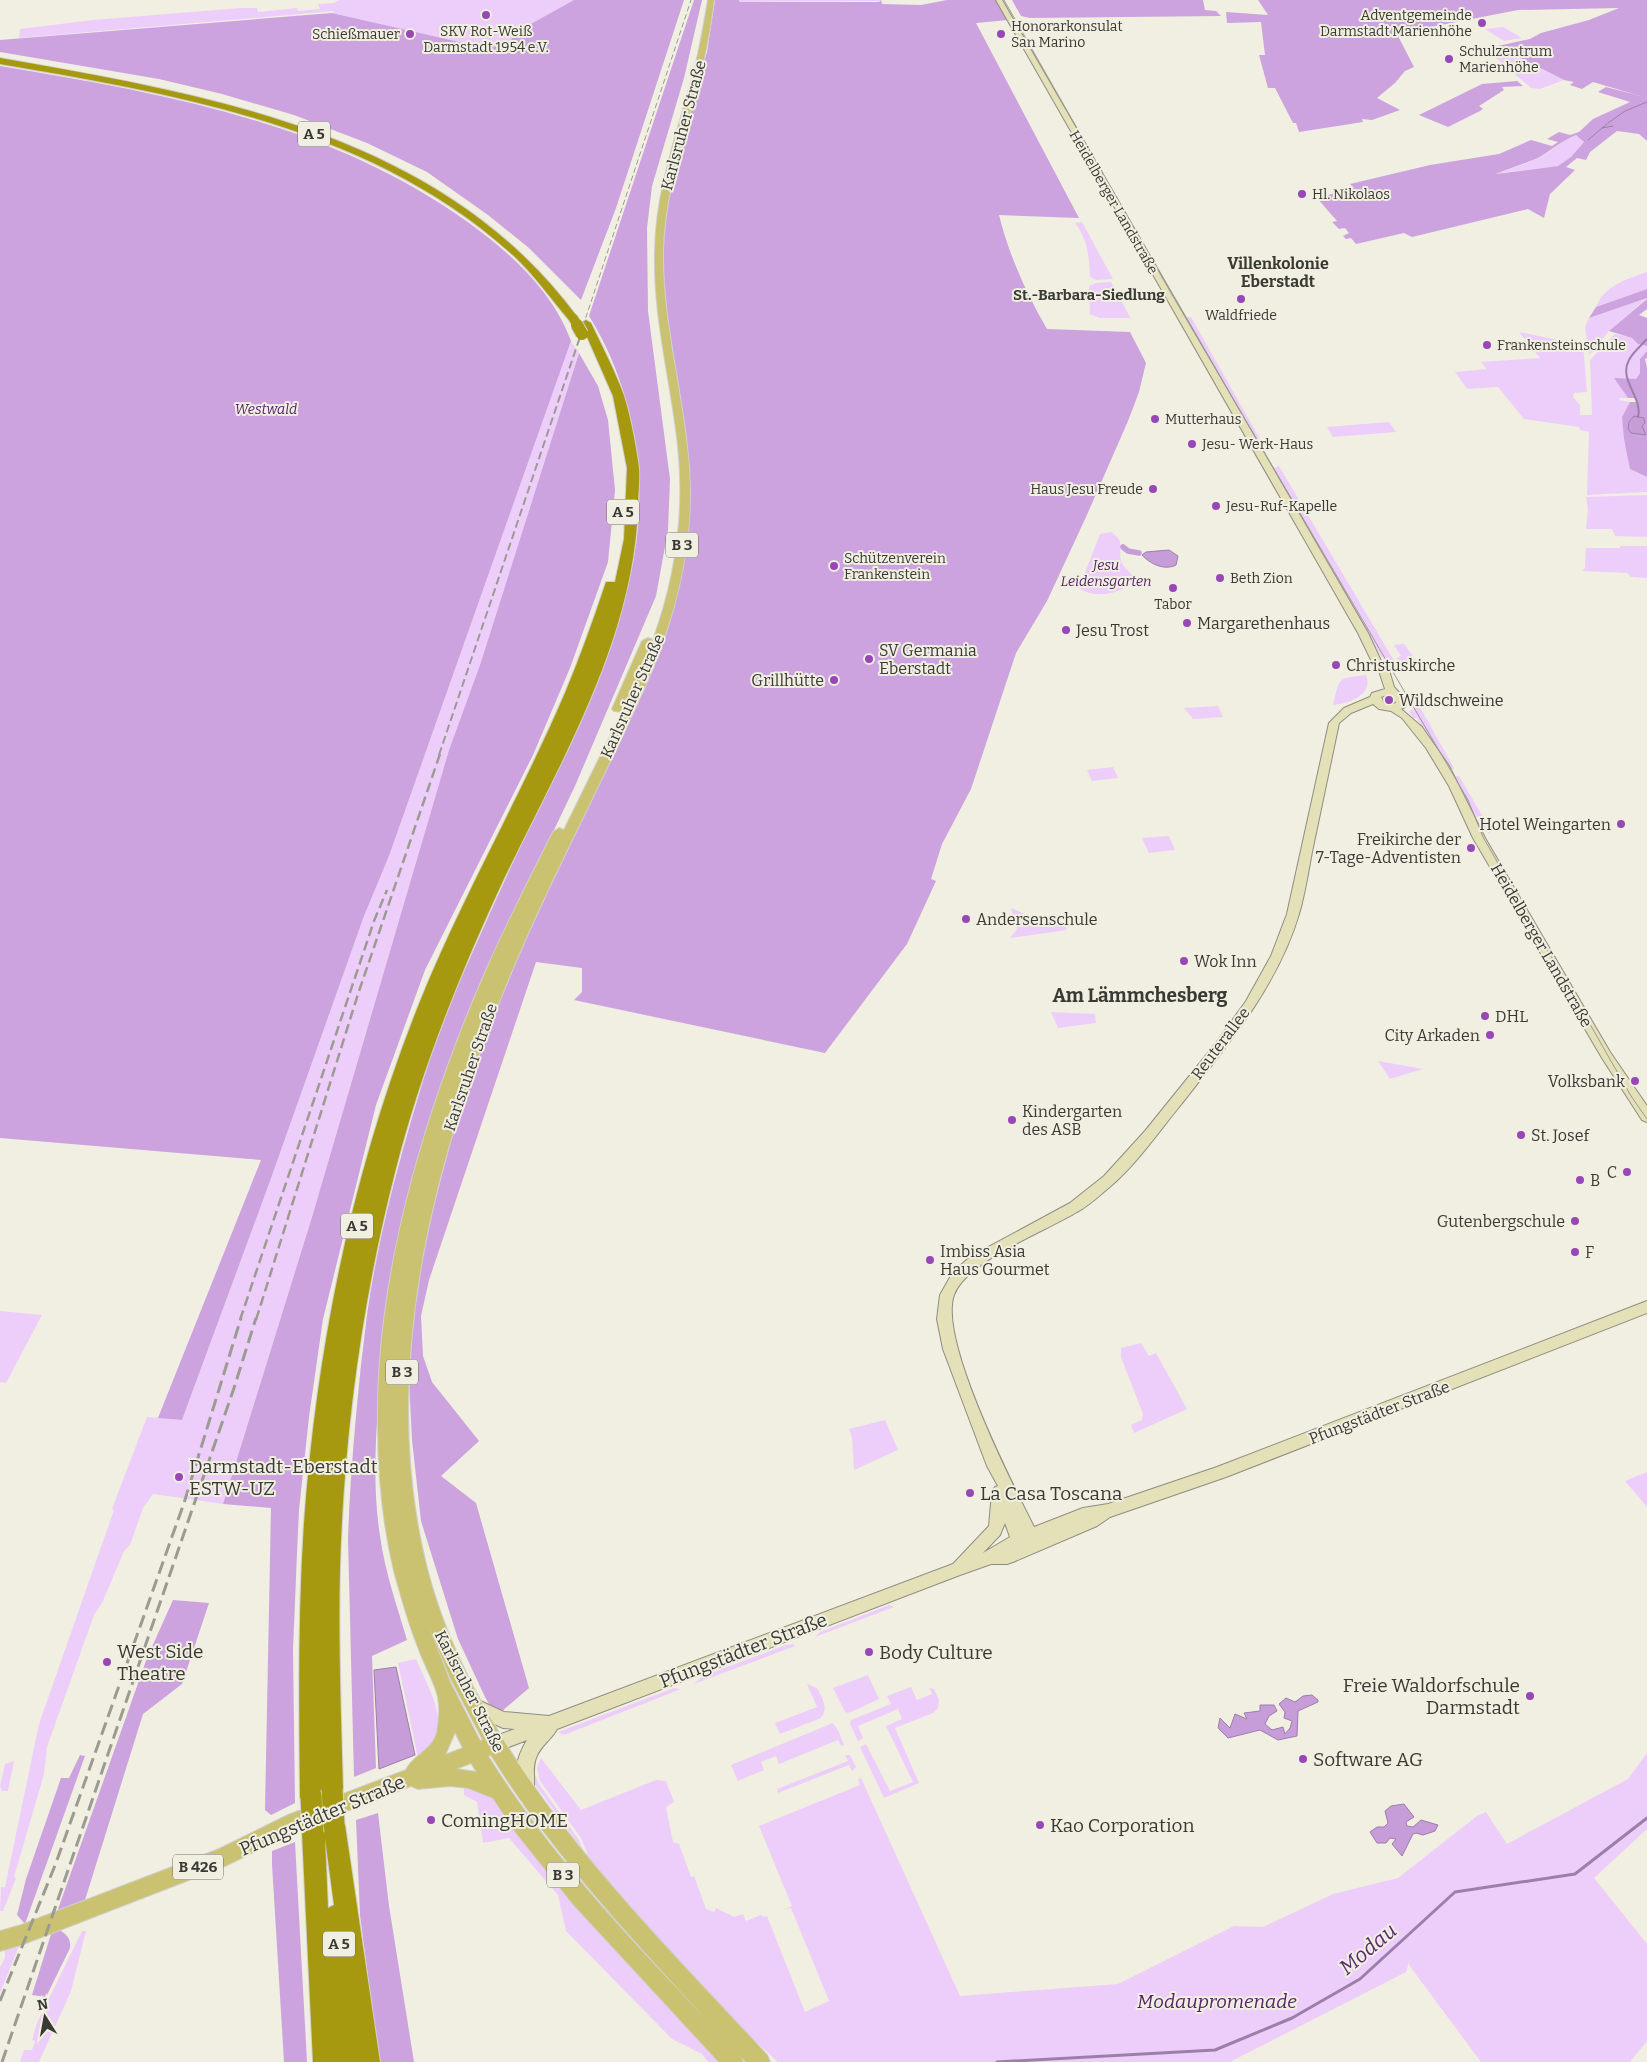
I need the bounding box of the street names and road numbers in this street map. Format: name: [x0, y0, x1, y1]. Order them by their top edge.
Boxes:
street label: Karlsruher Straße: [657, 58, 710, 192]
road number: A 5: [298, 122, 330, 146]
street label: Heidelberger Landstraße: [1065, 127, 1162, 277]
road number: A 5: [607, 500, 639, 524]
road number: B 3: [666, 532, 698, 558]
street label: Karlsruher Straße: [597, 631, 668, 761]
street label: Heidelberger Landstraße: [1487, 860, 1596, 1031]
street label: Karlsruher Straße: [440, 1001, 501, 1134]
street label: Reuterallee: [1187, 1004, 1254, 1083]
road number: A 5: [341, 1214, 373, 1238]
road number: B 3: [386, 1360, 418, 1384]
street label: Pfungstädter Straße: [1306, 1377, 1452, 1448]
street label: Pfungstädter Straße: [656, 1608, 830, 1693]
street label: Karlsruher Straße: [431, 1627, 508, 1755]
street label: Pfungstädter Straße: [236, 1770, 408, 1861]
road number: B 426: [173, 1854, 223, 1880]
road number: B 3: [547, 1862, 579, 1888]
road number: A 5: [323, 1932, 355, 1956]

